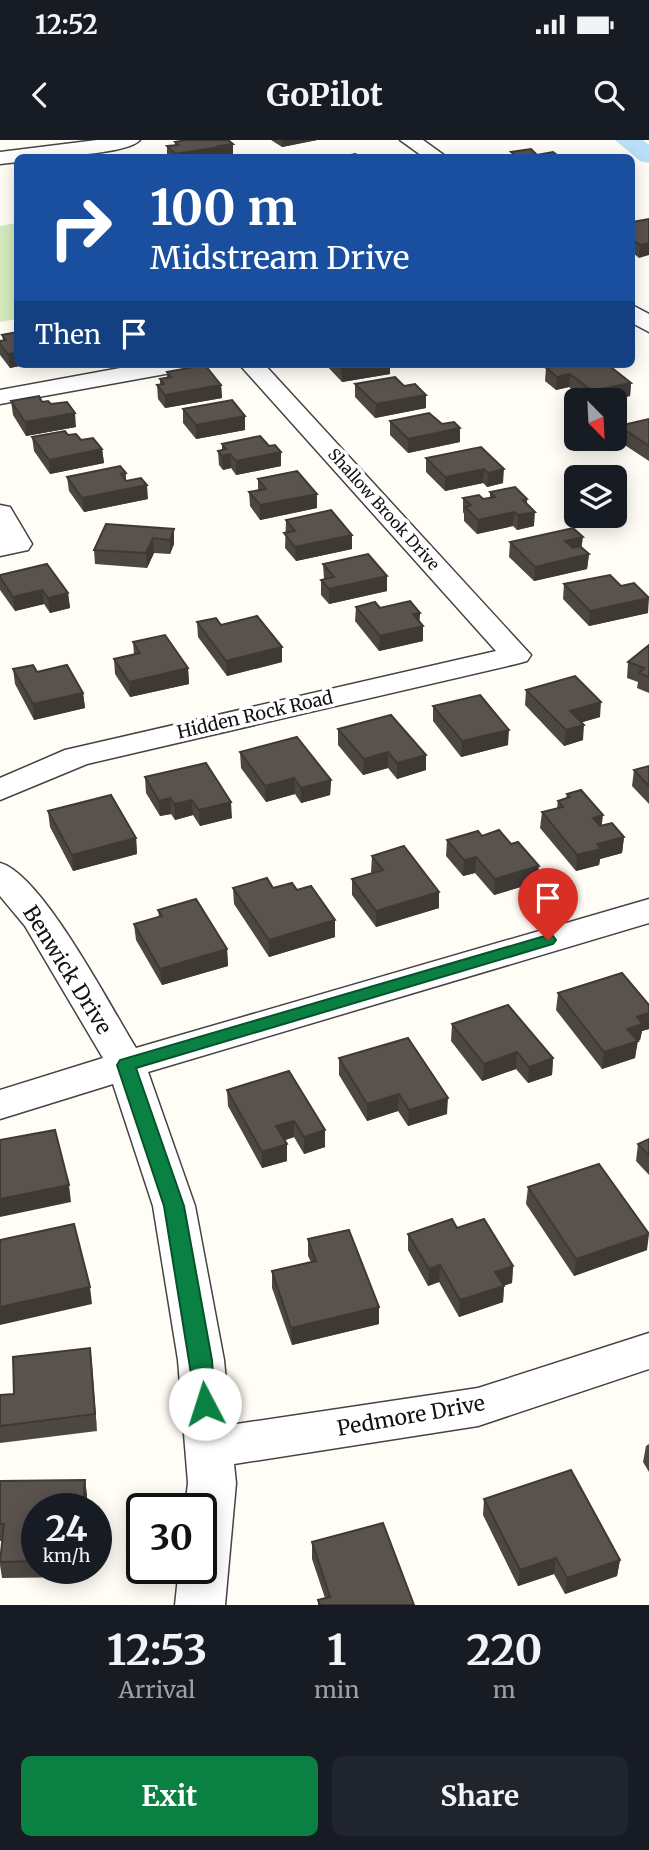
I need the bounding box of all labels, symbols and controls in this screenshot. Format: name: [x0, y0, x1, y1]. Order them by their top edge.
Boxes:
text: 12:52: [35, 8, 98, 41]
text: GoPilot: [266, 75, 383, 115]
icon: back: [21, 76, 59, 114]
icon: search: [590, 76, 628, 114]
text: 100 m: [150, 177, 297, 238]
icon: right: [35, 182, 126, 273]
text: Midstream Drive: [150, 238, 409, 278]
icon: arrive: [115, 315, 153, 353]
text: Then: [35, 318, 101, 351]
north arrow: [564, 388, 626, 452]
map controls: [564, 388, 627, 528]
street label: Shallow Brook Drive: [324, 444, 444, 574]
button: layers: [564, 465, 627, 528]
street label: Hidden Rock Road: [175, 685, 335, 744]
pin: [518, 868, 578, 940]
icon: arrive: [529, 879, 567, 917]
street label: Benwick Drive: [17, 900, 118, 1039]
position arrow: [168, 1367, 242, 1441]
street label: Pedmore Drive: [335, 1389, 487, 1442]
speed limit sign: 30: [126, 1493, 217, 1584]
text: 24: [45, 1507, 88, 1551]
text: km/h: [43, 1544, 90, 1567]
text: 12:53: [107, 1624, 207, 1676]
text: 1: [327, 1624, 346, 1676]
text: 220: [466, 1624, 542, 1676]
text: Arrival: [119, 1675, 195, 1704]
text: min: [314, 1675, 359, 1704]
text: m: [493, 1675, 516, 1704]
button: Exit: [21, 1756, 318, 1836]
button: Share: [332, 1756, 628, 1836]

